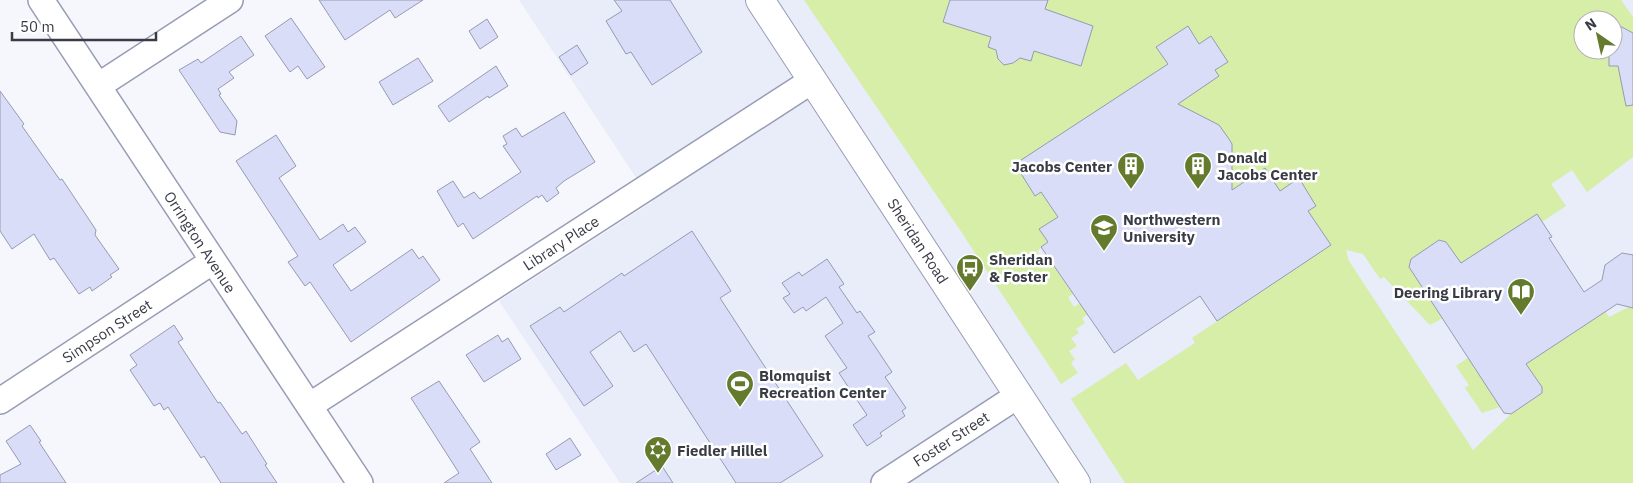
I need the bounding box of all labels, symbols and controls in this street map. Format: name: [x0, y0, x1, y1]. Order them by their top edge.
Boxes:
scale bar: [12, 10, 156, 42]
north arrow: [1573, 10, 1623, 60]
text: N: [1581, 14, 1600, 35]
text: 50 m: [20, 17, 55, 36]
place label: Donald Jacobs Center: [1217, 148, 1318, 184]
building icon: Jacobs Center: [1116, 151, 1146, 190]
building icon: Donald Jacobs Center: [1183, 151, 1213, 190]
place label: Jacobs Center: [1011, 157, 1112, 176]
street label: Orrington Avenue: [160, 188, 240, 296]
street label: Sheridan Road: [883, 195, 953, 287]
place label: Northwestern University: [1123, 210, 1221, 246]
street label: Library Place: [519, 211, 603, 275]
school or university icon: Northwestern University: [1089, 213, 1119, 252]
place label: Sheridan & Foster: [989, 250, 1053, 286]
bus stop icon: Sheridan & Foster: [955, 253, 985, 292]
library icon: Deering Library: [1506, 277, 1536, 316]
place label: Deering Library: [1394, 283, 1502, 302]
street label: Simpson Street: [59, 295, 155, 367]
place label: Blomquist Recreation Center: [759, 366, 886, 402]
sports icon: Blomquist Recreation Center: [725, 369, 755, 408]
street label: Foster Street: [909, 407, 993, 471]
synagogue icon: Fiedler Hillel: [643, 435, 673, 474]
place label: Fiedler Hillel: [677, 441, 768, 460]

